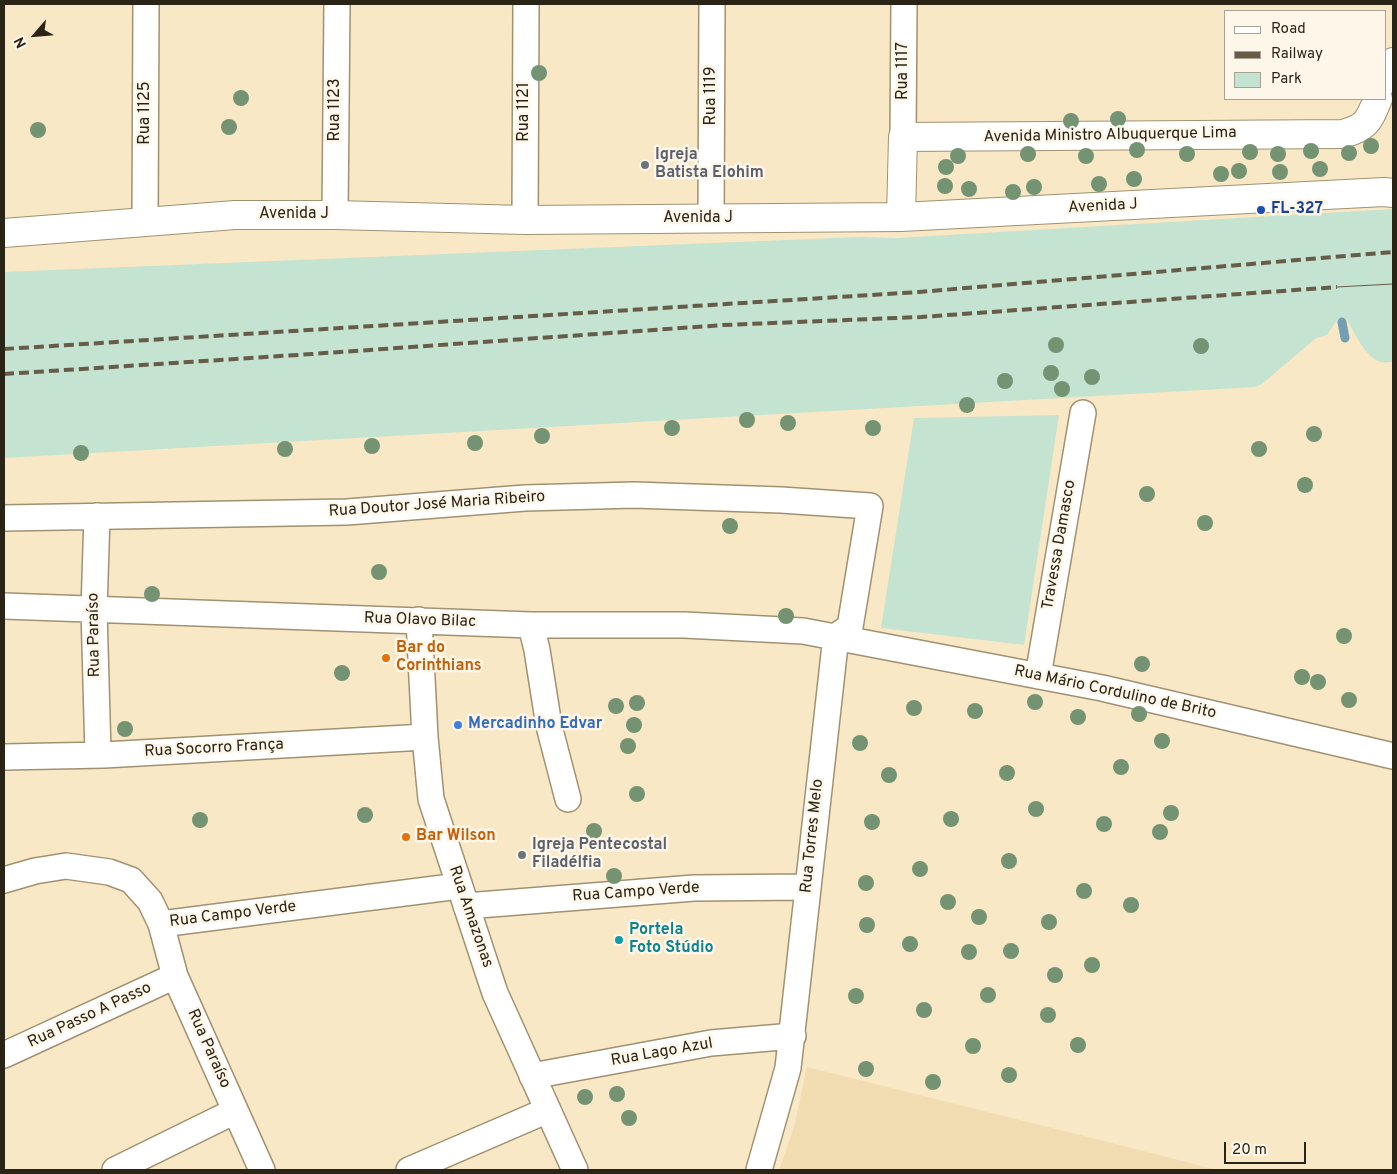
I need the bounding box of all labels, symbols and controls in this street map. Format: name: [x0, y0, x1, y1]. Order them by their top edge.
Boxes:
north arrow: [10, 10, 60, 60]
legend: [1224, 10, 1387, 100]
text: Road: [1271, 20, 1306, 39]
text: N: [11, 34, 31, 50]
street label: Rua 1117: [894, 42, 914, 100]
text: Railway: [1271, 45, 1323, 64]
street label: Rua 1119: [702, 66, 722, 126]
text: Park: [1271, 70, 1302, 89]
street label: Rua 1123: [326, 78, 346, 142]
street label: Rua 1125: [136, 81, 156, 145]
street label: Rua 1121: [515, 82, 535, 142]
street label: Avenida Ministro Albuquerque Lima: [983, 124, 1237, 148]
place label: Igreja Batista Elohim: [655, 146, 764, 184]
marker: Igreja Batista Elohim: [639, 159, 651, 171]
street label: Avenida J: [1068, 196, 1138, 218]
place label: FL-327: [1271, 200, 1323, 220]
marker: FL-327: [1255, 204, 1267, 216]
street label: Avenida J: [259, 205, 329, 225]
street label: Avenida J: [663, 209, 733, 229]
street label: Travessa Damasco: [1039, 479, 1081, 611]
street label: Rua Doutor José Maria Ribeiro: [328, 488, 546, 522]
street label: Rua Paraíso: [85, 592, 105, 678]
street label: Rua Olavo Bilac: [364, 609, 476, 633]
place label: Bar do Corinthians: [396, 639, 482, 677]
marker: Bar do Corinthians: [380, 652, 392, 664]
street label: Rua Mário Cordulino de Brito: [1012, 662, 1218, 724]
place label: Mercadinho Edvar: [468, 715, 602, 735]
marker: Mercadinho Edvar: [452, 719, 464, 731]
street label: Rua Socorro França: [144, 736, 284, 762]
street label: Rua Torres Melo: [797, 778, 829, 894]
place label: Bar Wilson: [416, 827, 496, 847]
marker: Bar Wilson: [400, 831, 412, 843]
place label: Igreja Pentecostal Filadélfia: [532, 836, 667, 874]
marker: Igreja Pentecostal Filadélfia: [516, 849, 528, 861]
street label: Rua Amazonas: [444, 864, 496, 970]
street label: Rua Campo Verde: [572, 879, 700, 907]
street label: Rua Campo Verde: [169, 898, 297, 932]
place label: Portela Foto Stúdio: [629, 921, 714, 959]
marker: Portela Foto Stúdio: [613, 934, 625, 946]
street label: Rua Passo A Passo: [25, 979, 155, 1053]
street label: Rua Paraíso: [182, 1006, 234, 1092]
street label: Rua Lago Azul: [610, 1035, 714, 1071]
scale bar: [1227, 1132, 1310, 1164]
text: 20 m: [1232, 1141, 1267, 1160]

